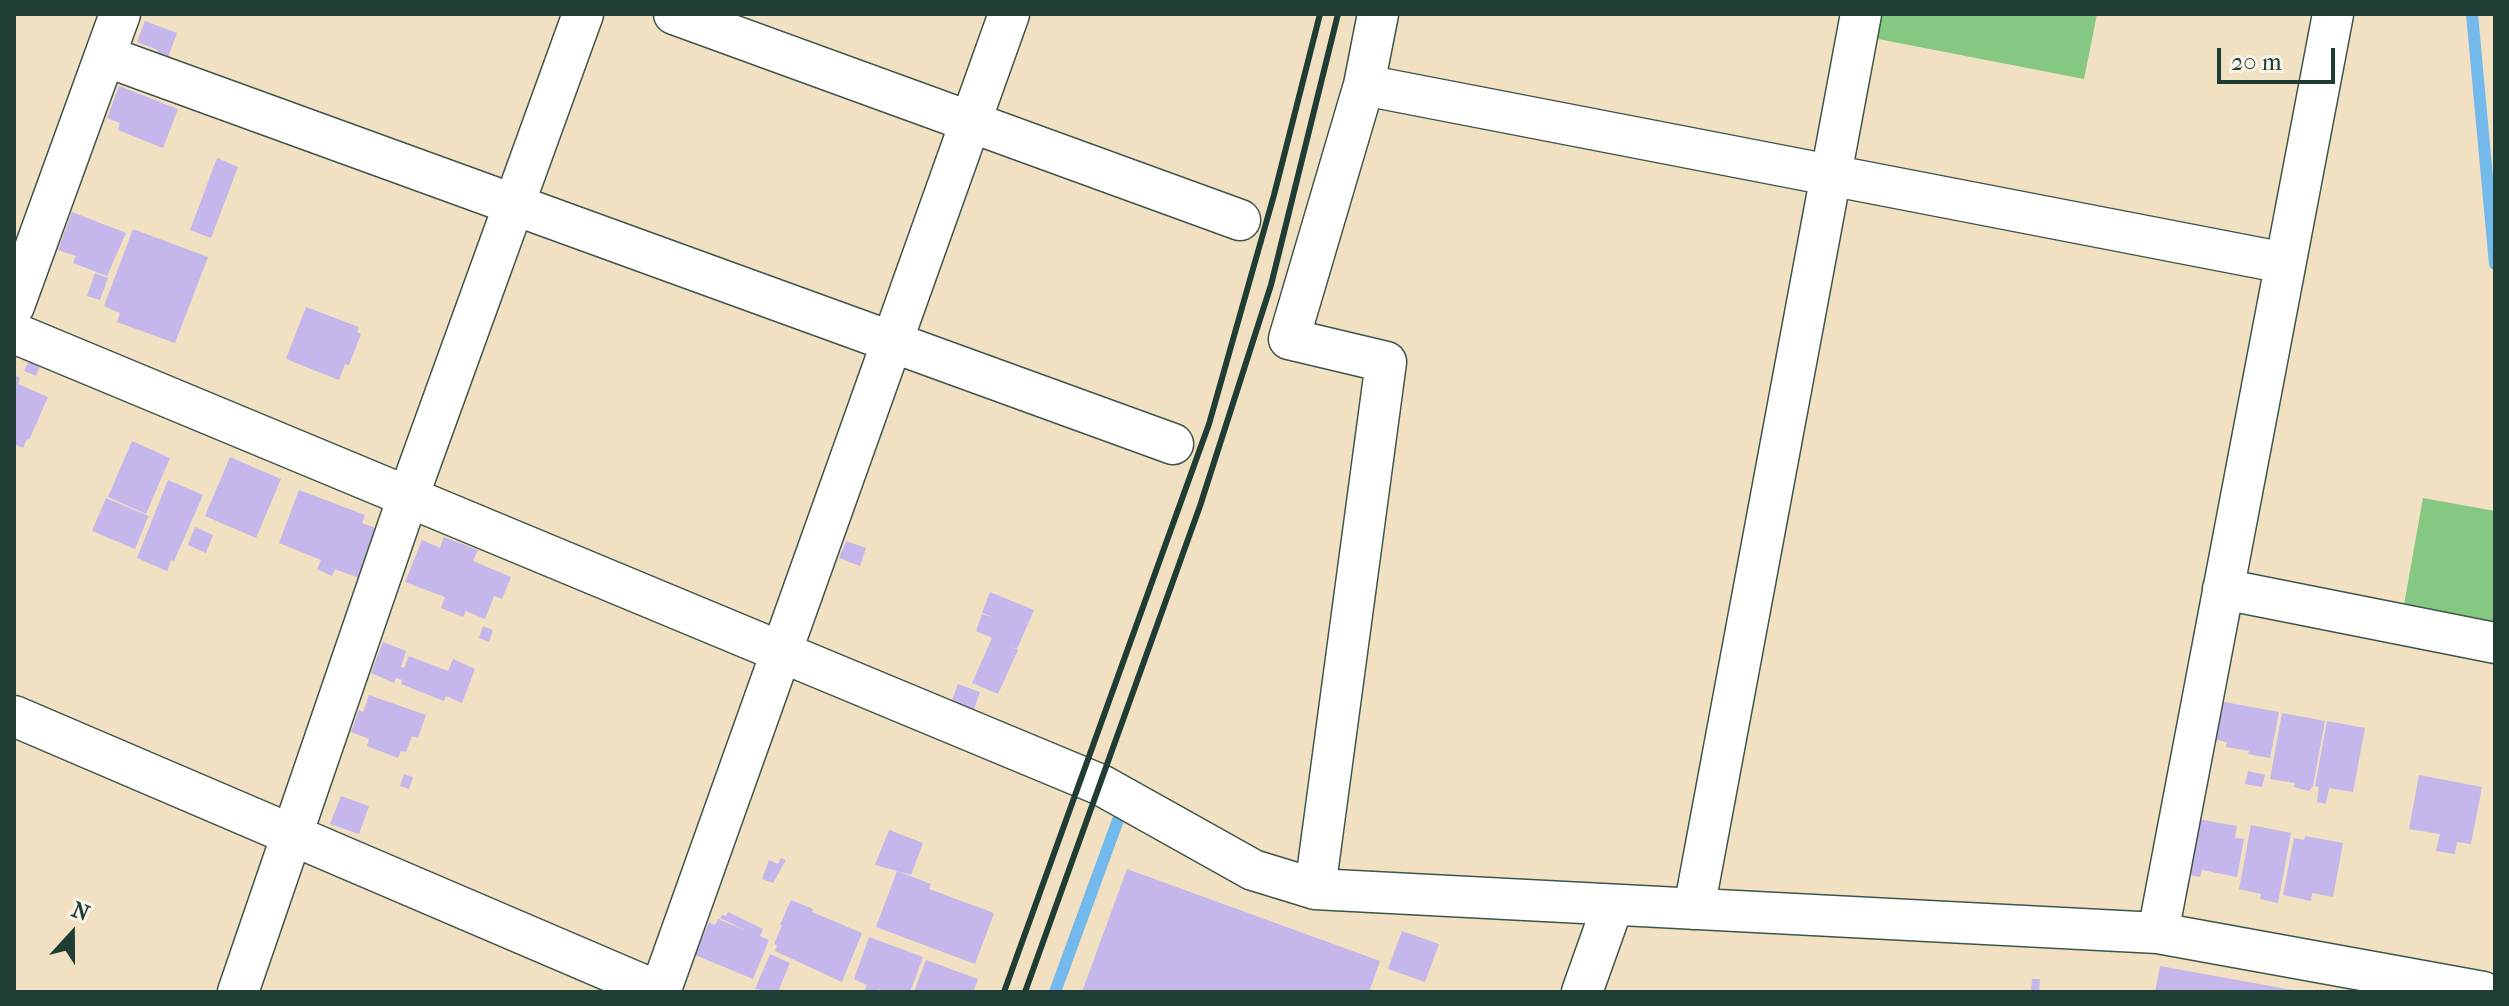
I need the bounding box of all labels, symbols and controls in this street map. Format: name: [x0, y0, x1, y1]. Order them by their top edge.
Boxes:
scale bar: [2221, 32, 2339, 82]
text: 20 m: [2231, 48, 2282, 76]
north arrow: [32, 894, 112, 974]
text: N: [68, 896, 93, 927]

